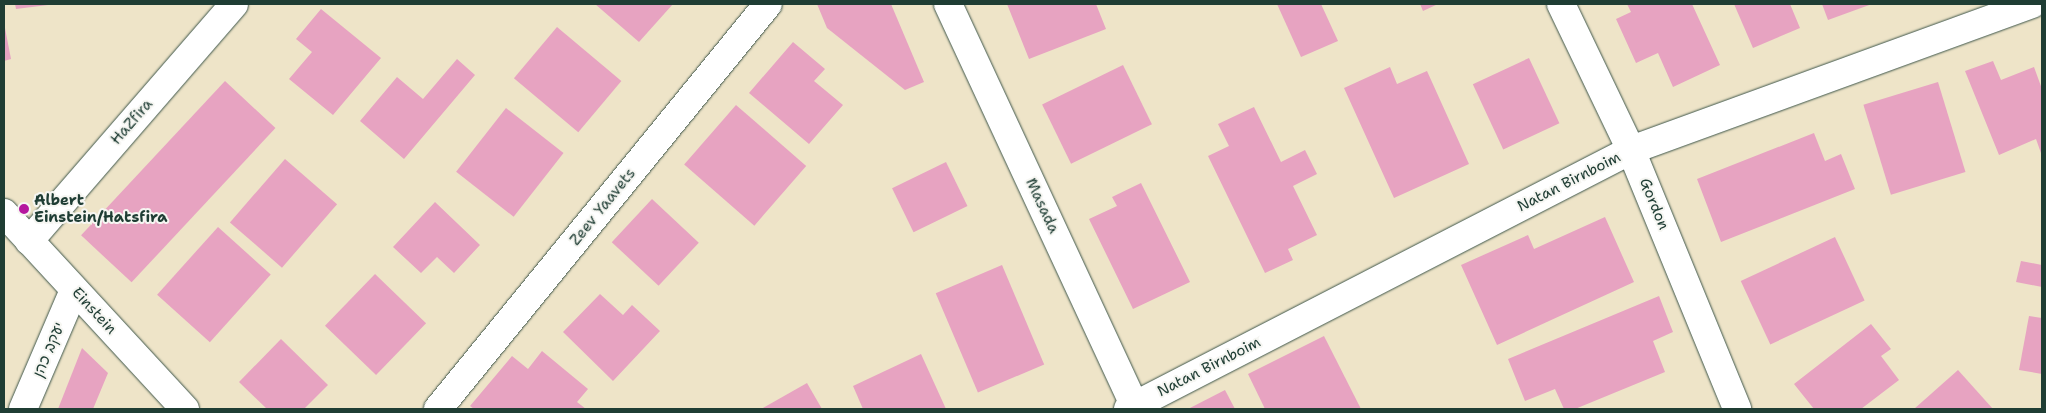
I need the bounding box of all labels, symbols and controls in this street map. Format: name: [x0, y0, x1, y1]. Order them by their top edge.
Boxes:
street label: HaZfira: [107, 96, 157, 148]
street label: Natan Birnboim: [1514, 148, 1624, 216]
street label: Zeev Yaavets: [566, 165, 640, 249]
street label: Masada: [1021, 175, 1063, 237]
street label: Gordon: [1635, 175, 1673, 233]
place label: Albert Einstein/Hatsfira: [34, 191, 168, 226]
marker: Albert Einstein/Hatsfira: [18, 203, 30, 215]
street label: Einstein: [68, 284, 120, 338]
street label: יעקב כהן: [29, 320, 69, 380]
street label: Natan Birnboim: [1154, 333, 1264, 401]

